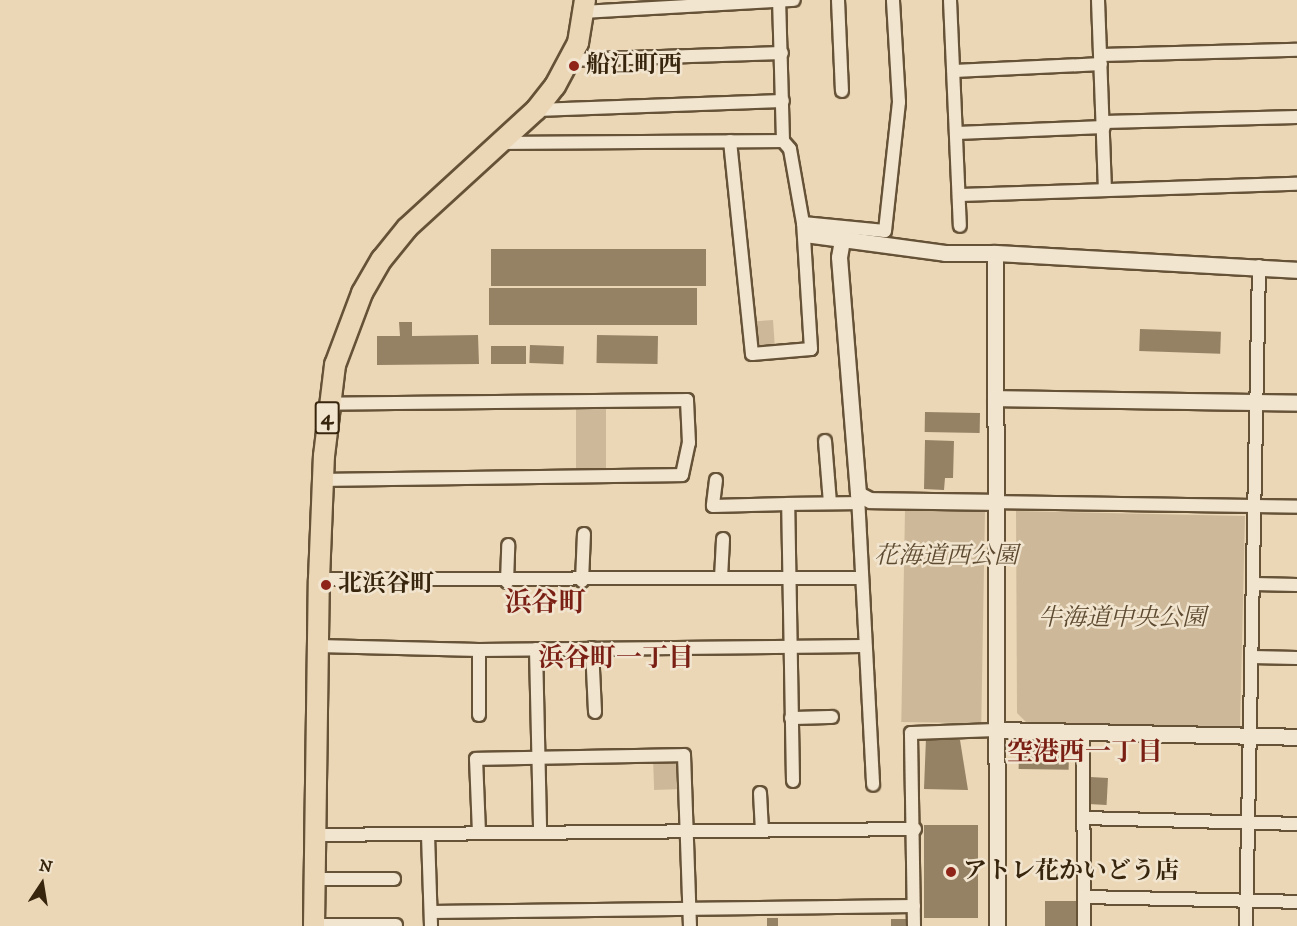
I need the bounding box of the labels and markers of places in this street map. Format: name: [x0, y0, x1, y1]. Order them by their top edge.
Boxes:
place label: 船江町西: [586, 52, 682, 80]
marker: 船江町西: [567, 59, 581, 73]
place label: 北浜谷町: [338, 571, 434, 599]
marker: 北浜谷町: [319, 578, 333, 592]
place label: アトレ花かいどう店: [963, 858, 1179, 886]
marker: アトレ花かいどう店: [944, 865, 958, 879]

